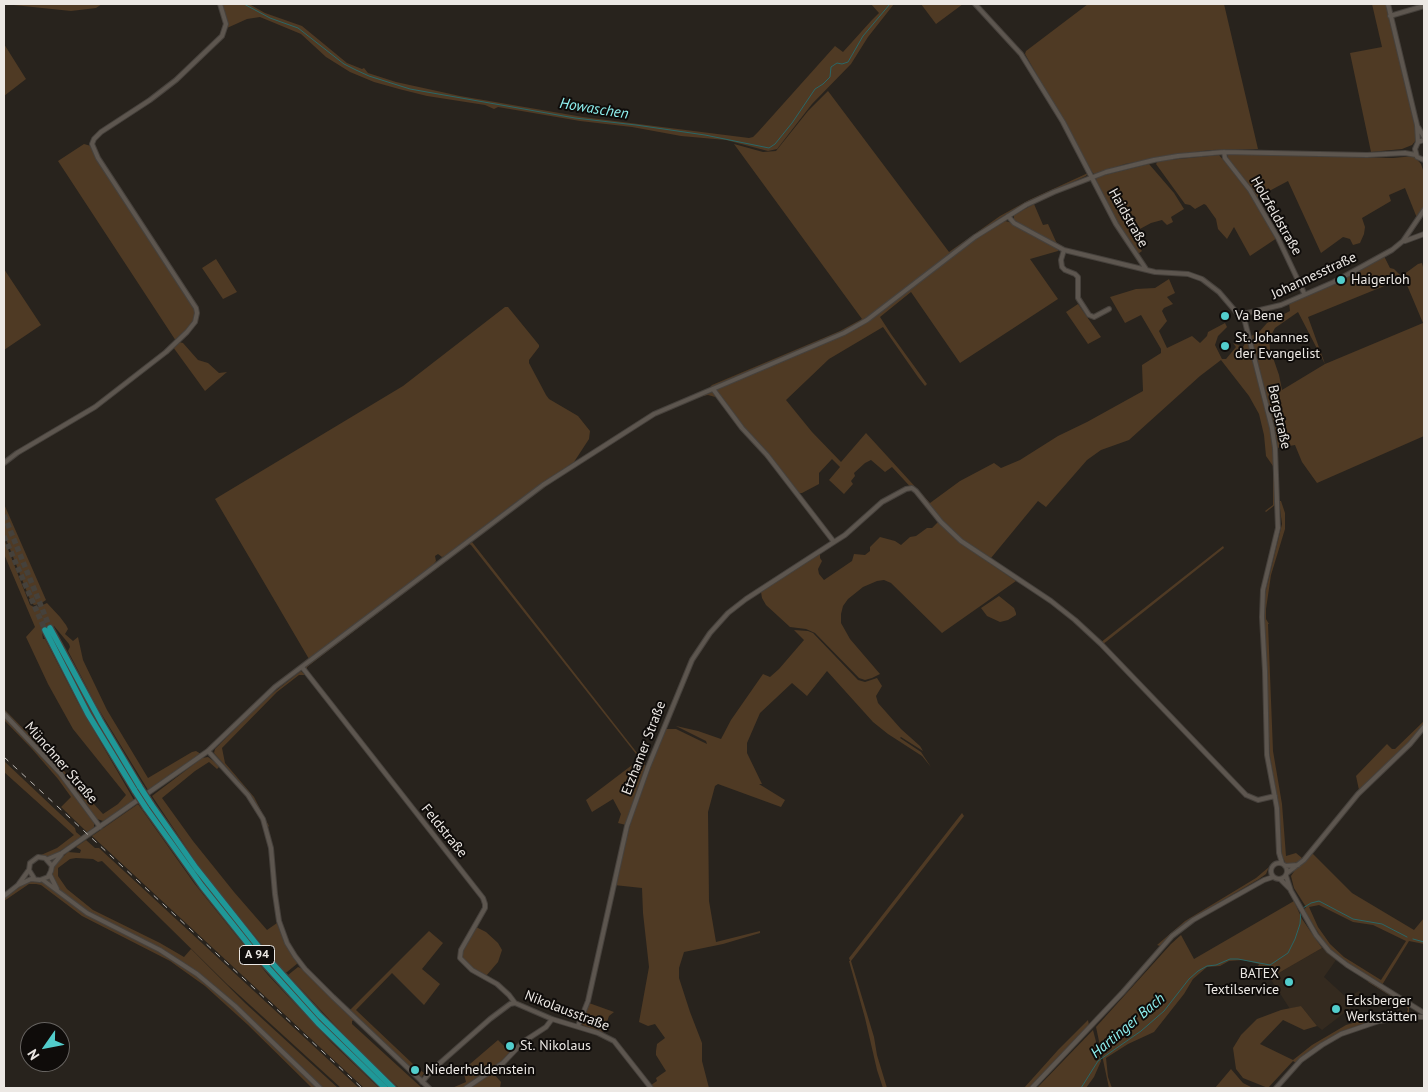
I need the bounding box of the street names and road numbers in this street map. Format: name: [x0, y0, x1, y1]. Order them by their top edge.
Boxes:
street label: Holzfeldstraße: [1247, 174, 1305, 258]
street label: Haidstraße: [1104, 185, 1152, 251]
street label: Johannesstraße: [1269, 249, 1359, 303]
street label: Bergstraße: [1264, 383, 1294, 451]
street label: Etzhamer Straße: [618, 699, 670, 797]
street label: Münchner Straße: [21, 719, 101, 807]
street label: Feldstraße: [417, 801, 471, 861]
road number: A 94: [240, 946, 274, 964]
street label: Nikolausstraße: [522, 987, 612, 1035]

